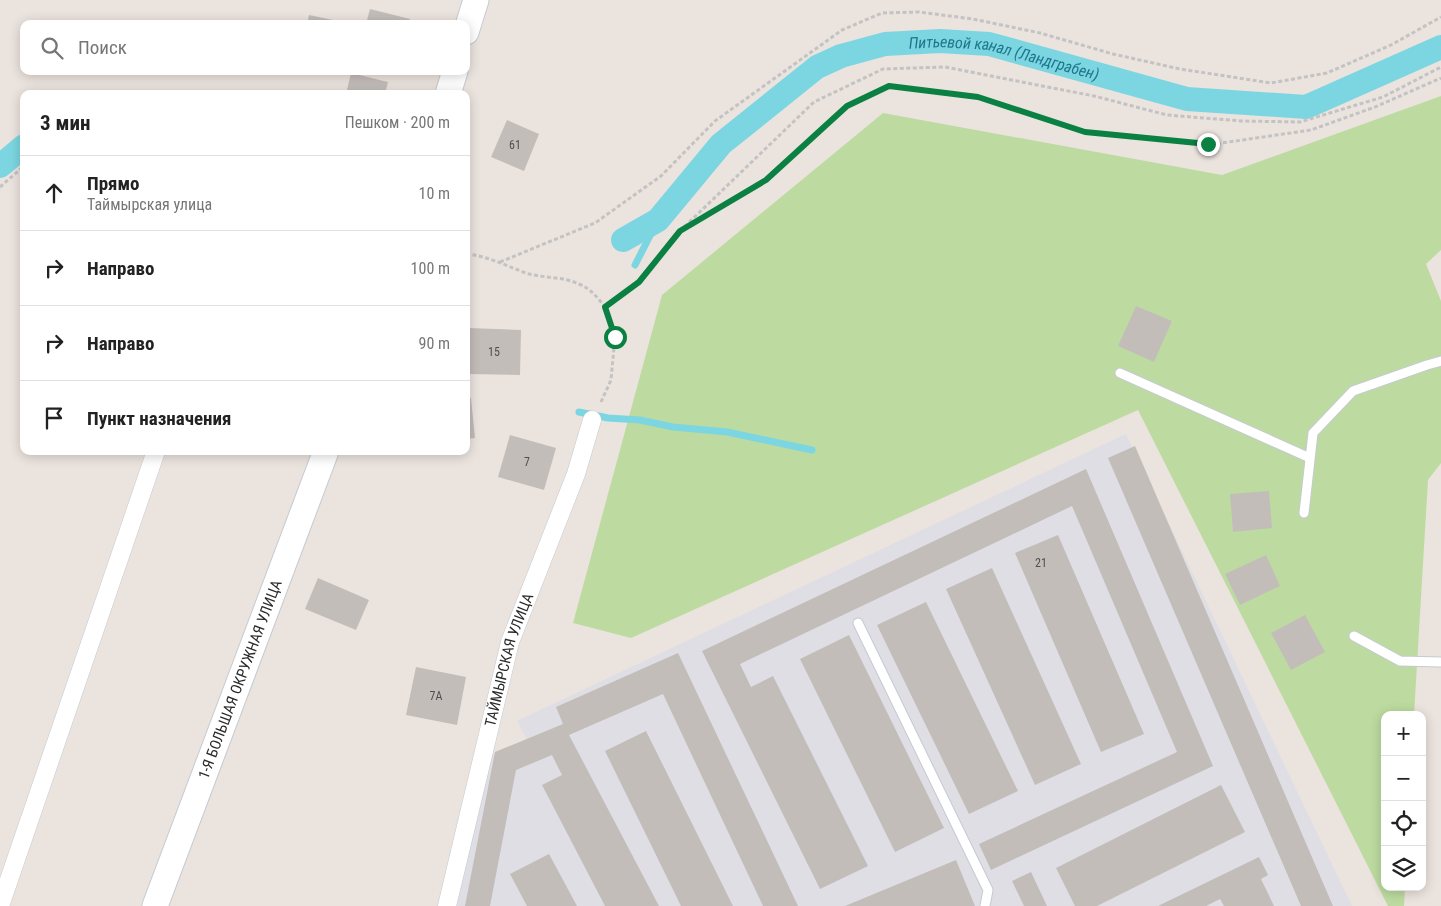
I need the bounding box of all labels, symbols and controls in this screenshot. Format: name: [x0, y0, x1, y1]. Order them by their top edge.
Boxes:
search box: [20, 20, 470, 75]
water label: Питьевой канал (Ландграбен): [908, 32, 1101, 84]
icon: search: [38, 34, 66, 62]
text: Поиск: [78, 36, 127, 59]
text: 3 мин: [40, 111, 90, 135]
text: Пешком · 200 m: [345, 113, 450, 132]
route end: [1197, 133, 1220, 156]
house number: 61: [509, 138, 521, 152]
text: Прямо: [87, 172, 140, 195]
icon: ahead: [40, 179, 68, 207]
text: 10 m: [418, 184, 450, 203]
text: Таймырская улица: [87, 195, 212, 214]
icon: right: [40, 254, 68, 282]
text: Направо: [87, 257, 154, 280]
text: 100 m: [411, 259, 450, 278]
route start: [604, 326, 627, 349]
icon: right: [40, 329, 68, 357]
text: Направо: [87, 332, 154, 355]
text: 90 m: [418, 334, 450, 353]
house number: 15: [488, 345, 500, 359]
icon: arrive: [40, 404, 68, 432]
text: Пункт назначения: [87, 407, 231, 430]
house number: 7: [524, 455, 530, 469]
house number: 21: [1035, 556, 1047, 570]
street label: 1-Я БОЛЬШАЯ ОКРУЖНАЯ УЛИЦА: [195, 577, 286, 781]
street label: ТАЙМЫРСКАЯ УЛИЦА: [481, 590, 537, 728]
house number: 7А: [430, 689, 443, 703]
map controls: [1381, 711, 1426, 891]
button: +: [1381, 711, 1426, 756]
button: −: [1381, 756, 1426, 801]
button: locate: [1381, 801, 1426, 846]
button: layers: [1381, 846, 1426, 891]

